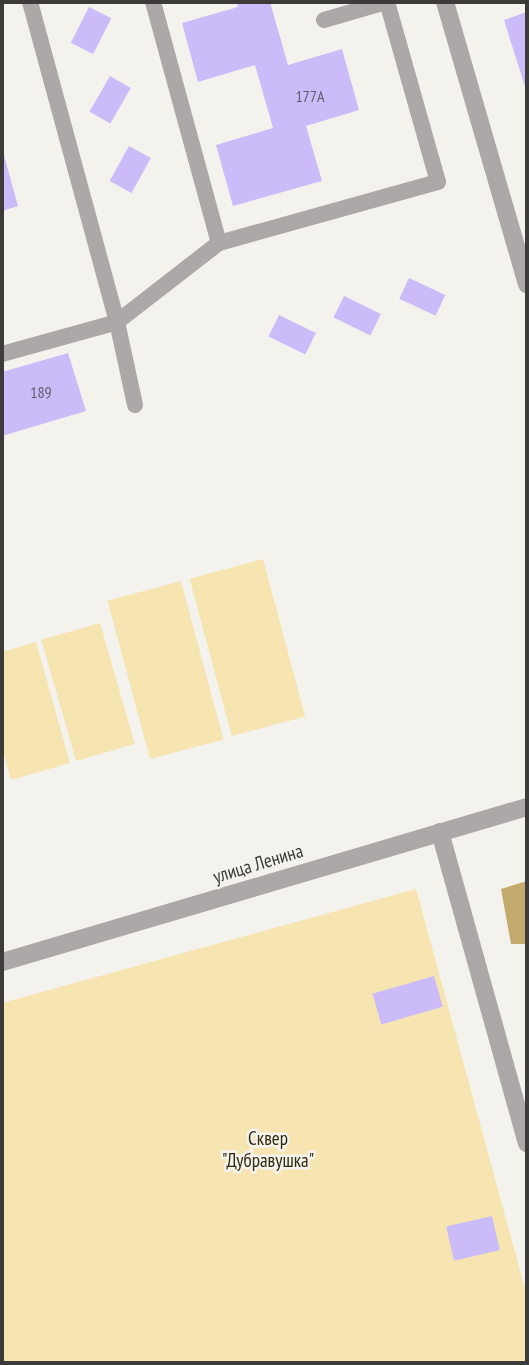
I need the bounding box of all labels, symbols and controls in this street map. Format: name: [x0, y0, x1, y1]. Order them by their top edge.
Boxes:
house number: 177А: [295, 86, 325, 106]
house number: 189: [30, 382, 52, 402]
street label: улица Ленина: [210, 840, 306, 888]
park label: Сквер "Дубравушка": [222, 1128, 314, 1172]

